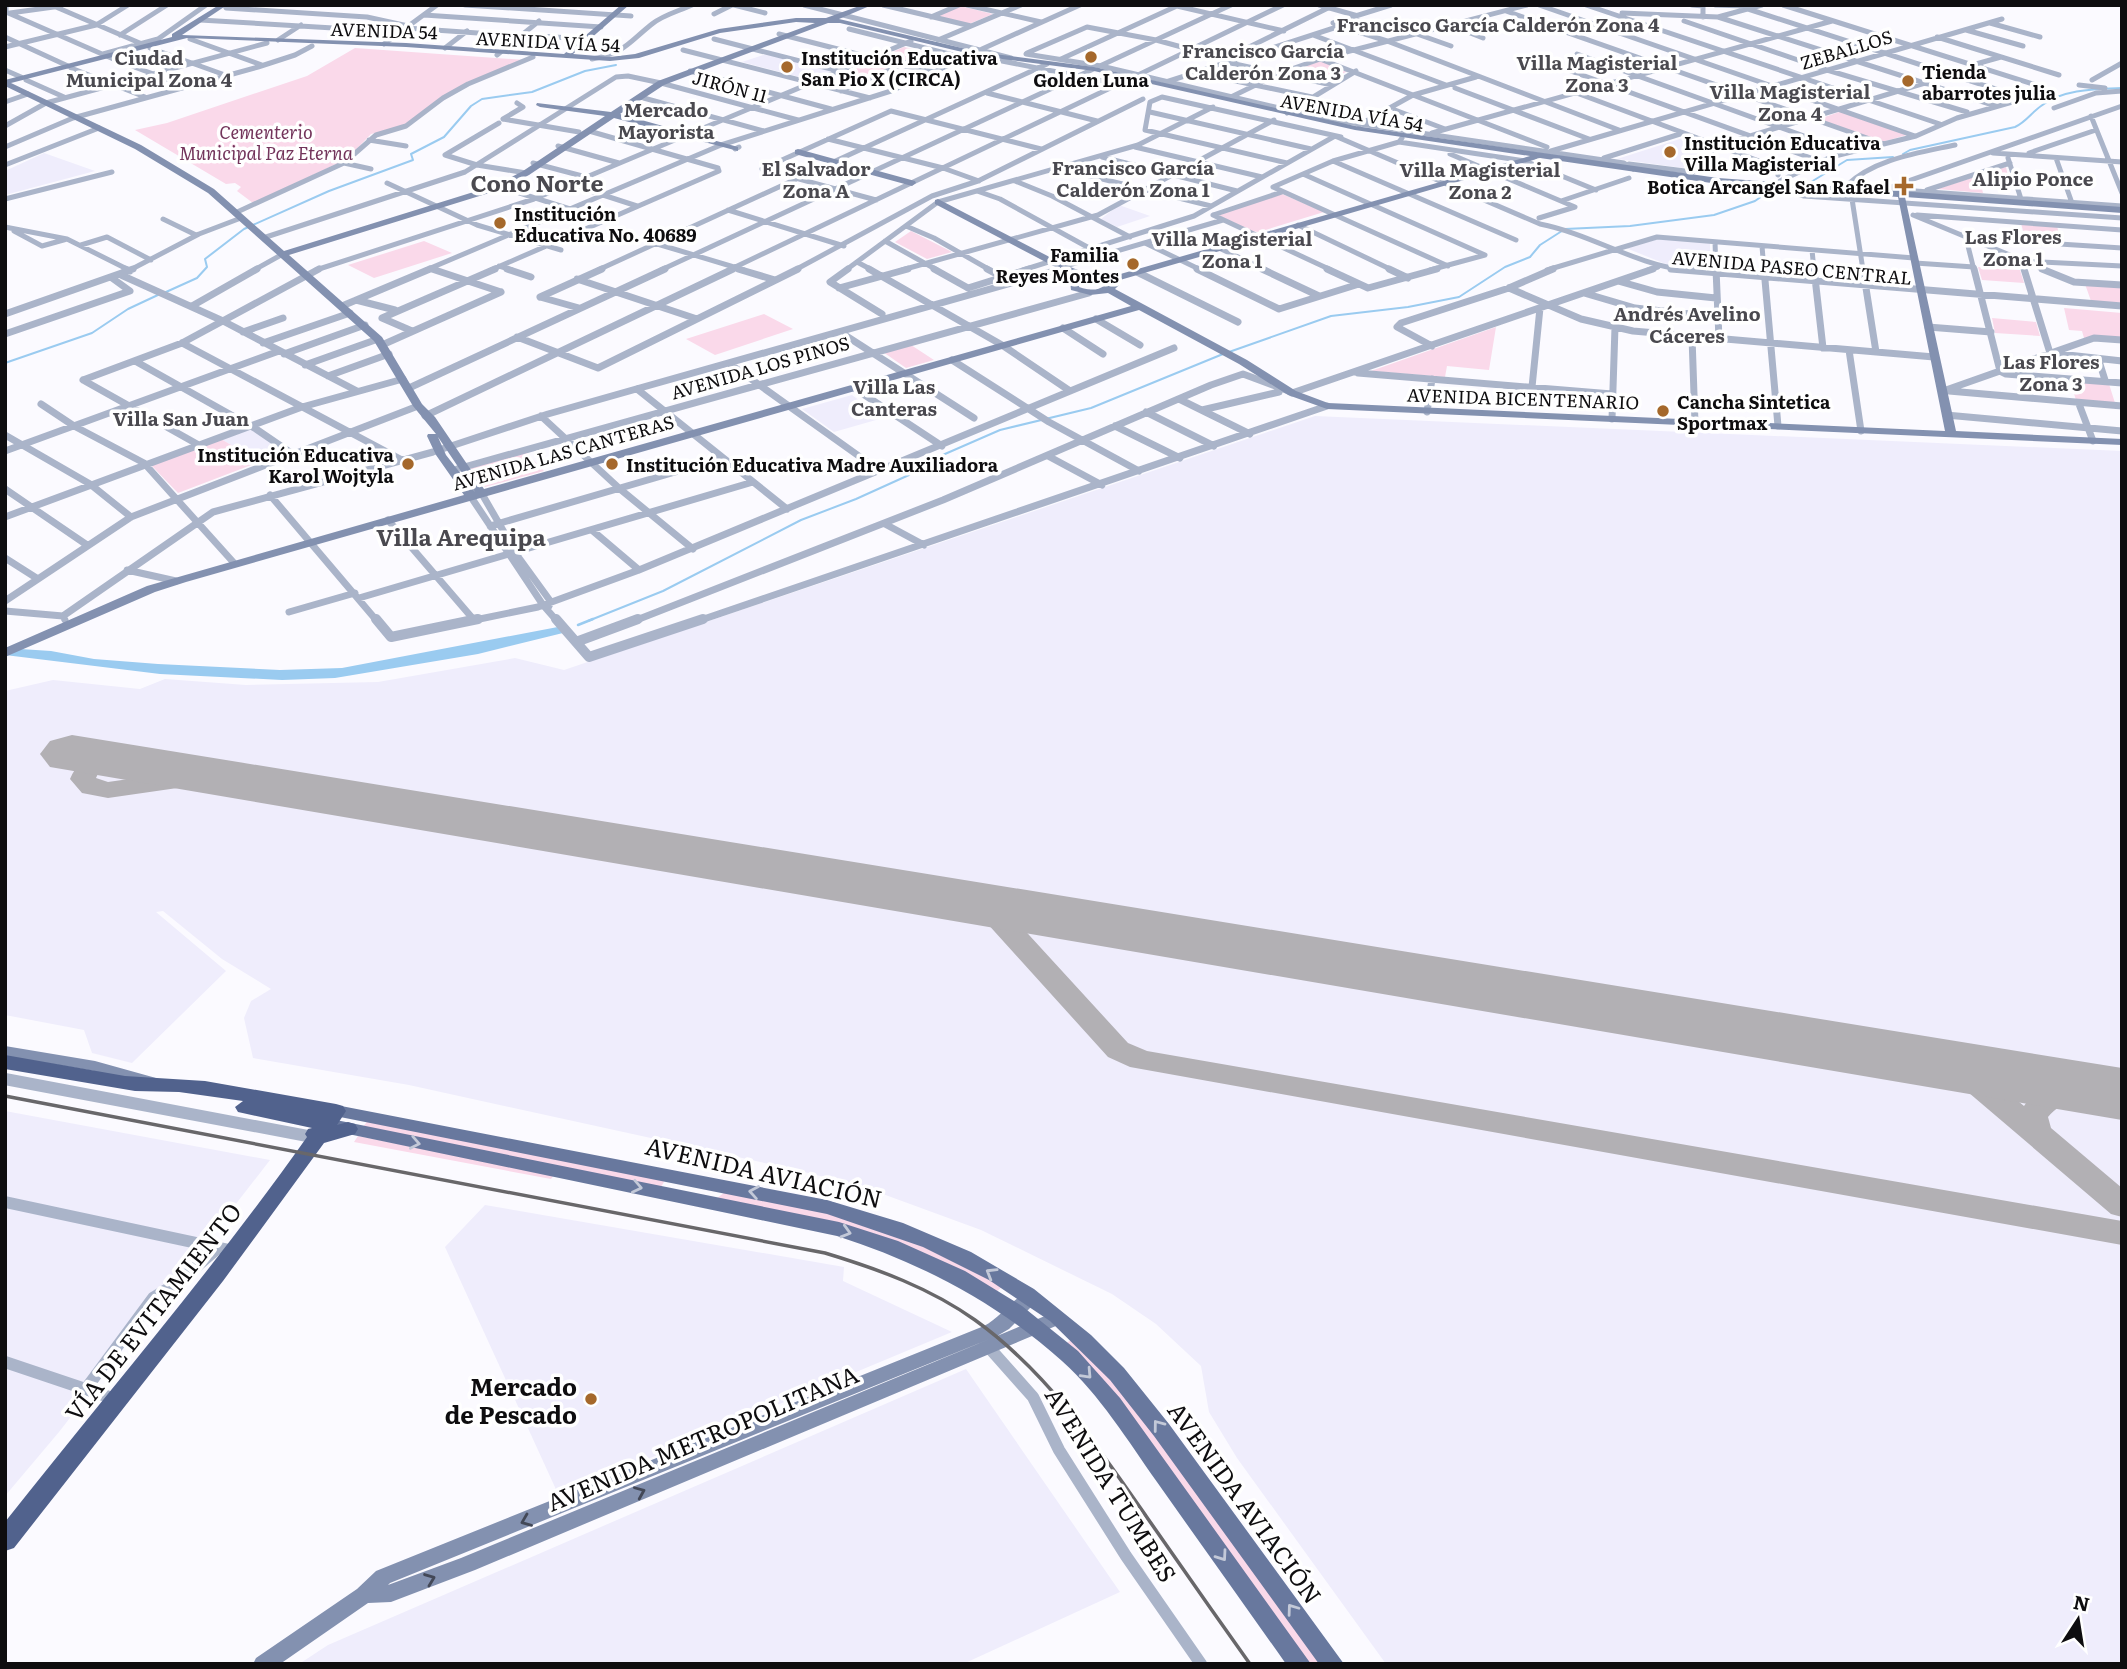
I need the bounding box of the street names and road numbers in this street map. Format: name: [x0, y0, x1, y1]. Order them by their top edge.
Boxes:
street label: AVENIDA 54: [330, 15, 438, 45]
street label: ZEBALLOS: [1797, 22, 1895, 76]
street label: AVENIDA VÍA 54: [475, 24, 621, 58]
street label: JIRÓN 11: [689, 63, 771, 109]
street label: AVENIDA VÍA 54: [1278, 86, 1426, 138]
street label: AVENIDA PASEO CENTRAL: [1671, 243, 1913, 291]
street label: AVENIDA LOS PINOS: [667, 329, 853, 405]
street label: AVENIDA BICENTENARIO: [1406, 380, 1640, 416]
street label: AVENIDA LAS CANTERAS: [449, 407, 677, 497]
street label: AVENIDA AVIACIÓN: [642, 1127, 886, 1215]
street label: VÍA DE EVITAMIENTO: [55, 1194, 249, 1428]
street label: AVENIDA METROPOLITANA: [541, 1355, 864, 1519]
street label: AVENIDA TUMBES: [1038, 1380, 1186, 1588]
street label: AVENIDA AVIACIÓN: [1161, 1394, 1331, 1610]

